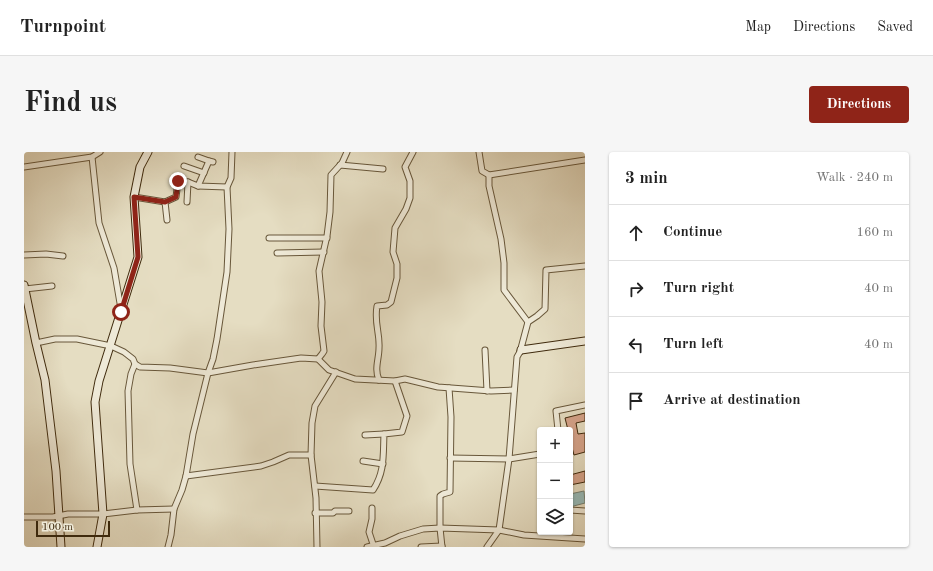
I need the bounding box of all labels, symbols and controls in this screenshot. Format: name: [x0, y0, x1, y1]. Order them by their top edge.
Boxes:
text: Turnpoint: [20, 18, 106, 37]
text: Map: [745, 20, 771, 34]
text: Directions: [793, 20, 855, 34]
text: Saved: [877, 20, 913, 34]
button: Directions: [809, 86, 909, 123]
text: Find us: [24, 90, 117, 118]
text: 3 min: [625, 170, 668, 187]
text: Walk · 240 m: [816, 171, 893, 184]
route end: [169, 172, 187, 190]
icon: ahead: [625, 222, 647, 244]
text: Continue: [663, 225, 722, 240]
text: 160 m: [856, 226, 893, 239]
icon: right: [625, 278, 647, 300]
text: Turn right: [663, 281, 734, 296]
text: 40 m: [864, 282, 893, 295]
route start: [112, 303, 130, 321]
icon: left: [625, 334, 647, 356]
text: Turn left: [663, 337, 723, 352]
text: 40 m: [864, 338, 893, 351]
icon: arrive: [625, 390, 647, 412]
text: Arrive at destination: [663, 393, 801, 408]
map controls: [537, 427, 573, 535]
button: +: [537, 427, 573, 463]
button: −: [537, 463, 573, 499]
button: layers: [537, 499, 573, 535]
scale bar: [36, 519, 110, 538]
text: 100 m: [42, 522, 73, 533]

